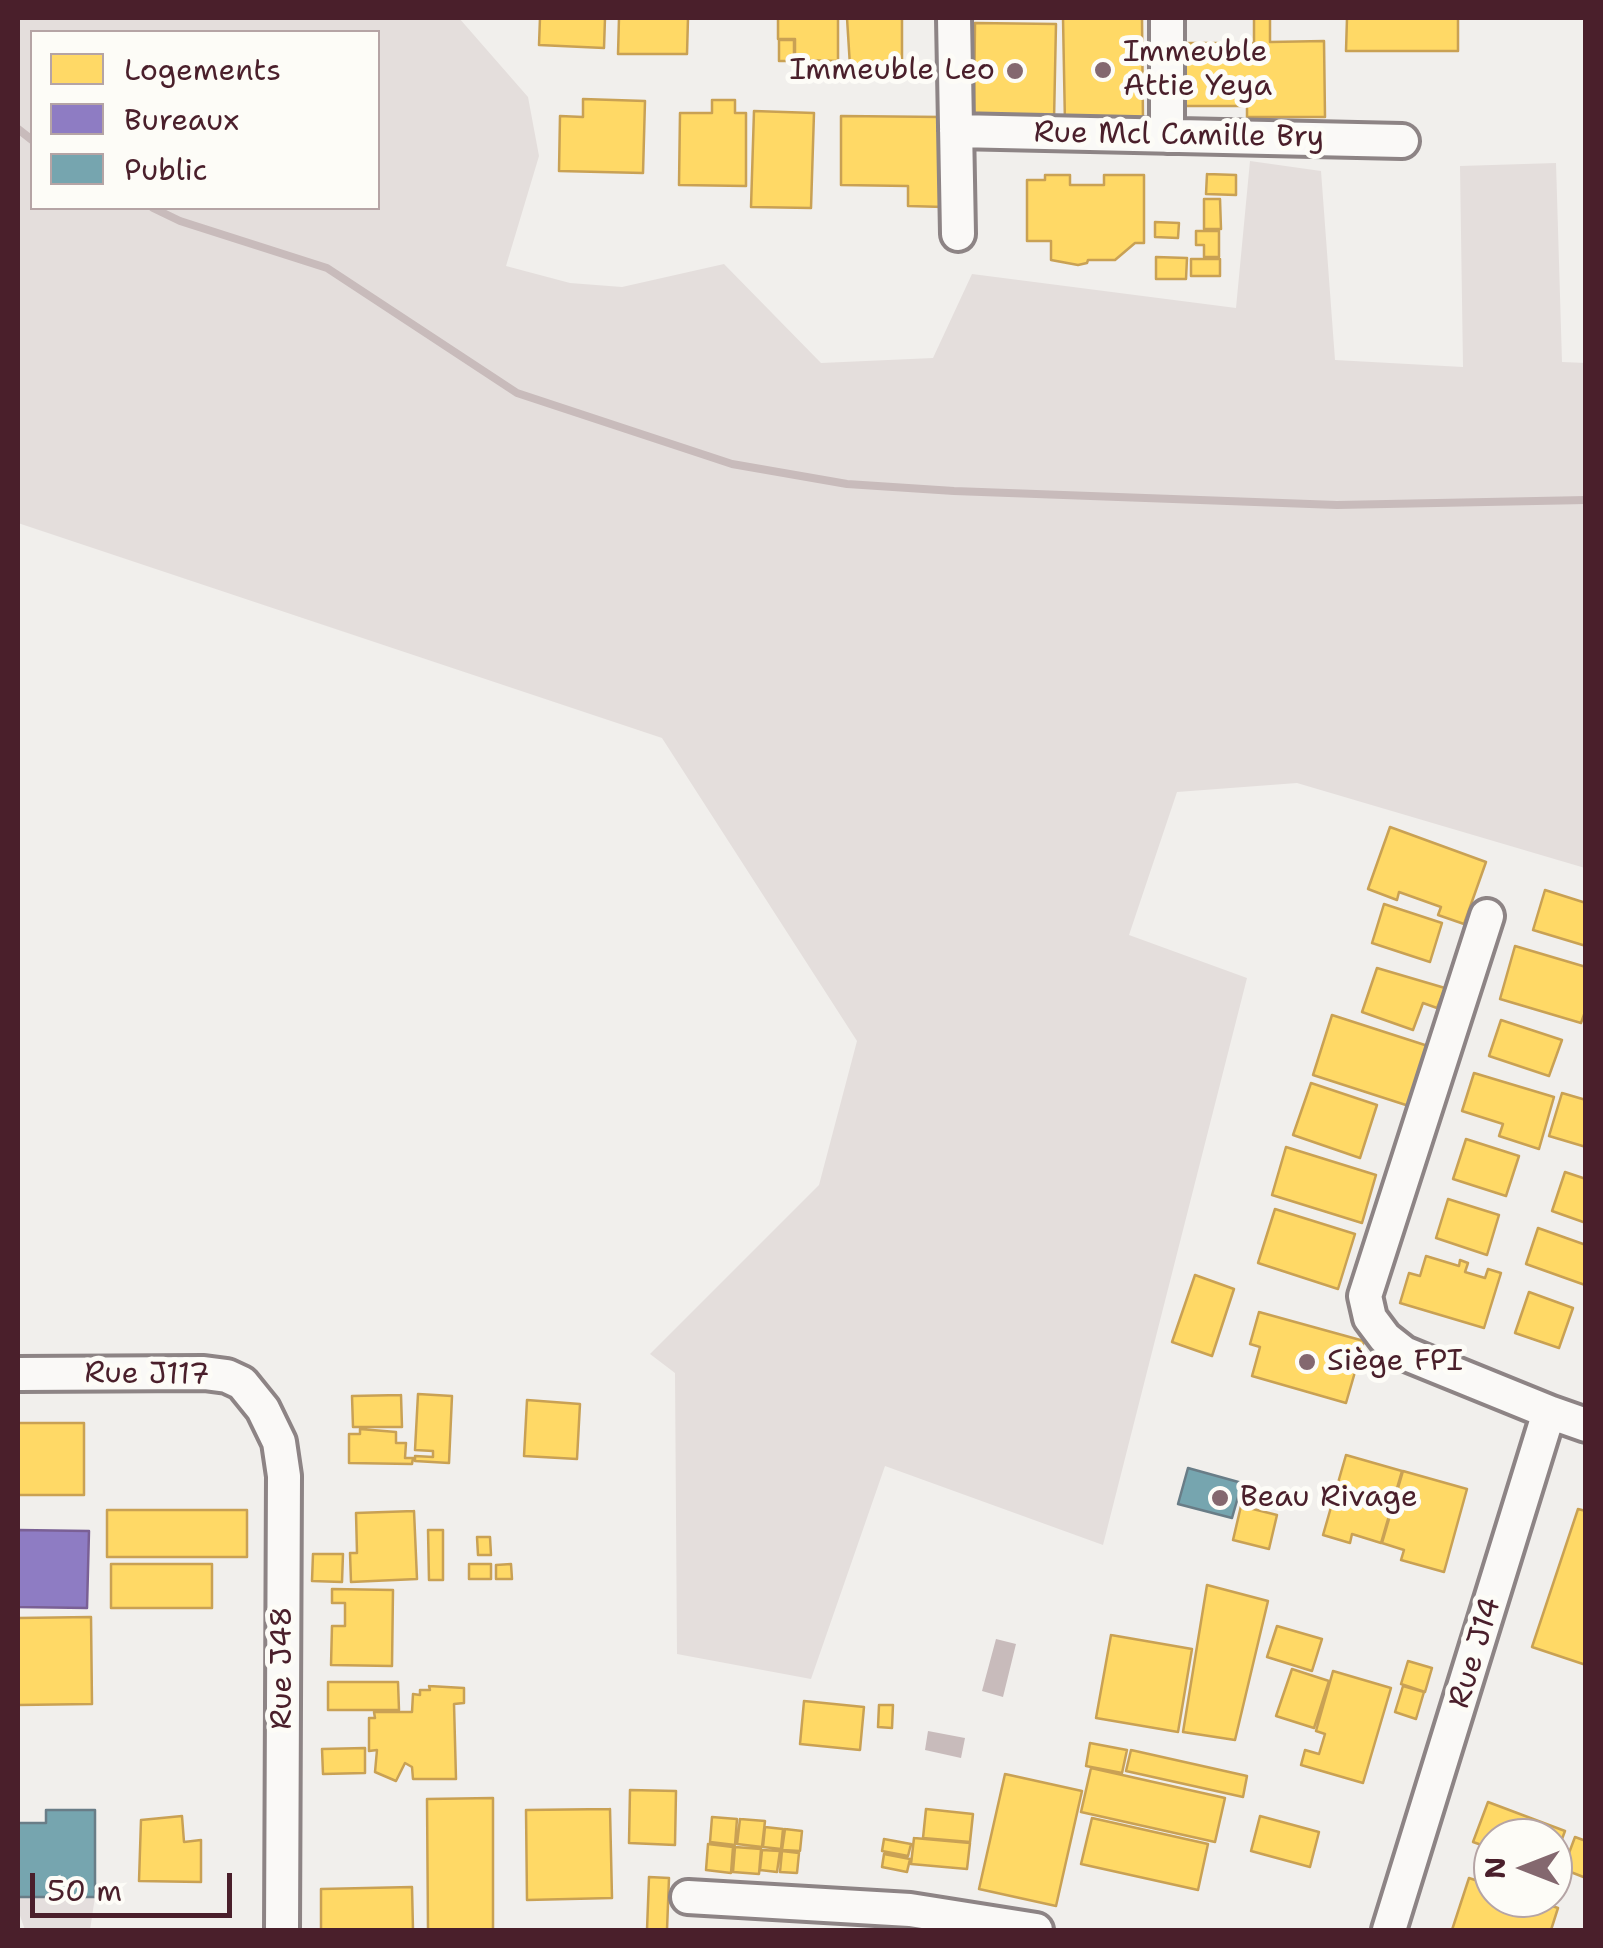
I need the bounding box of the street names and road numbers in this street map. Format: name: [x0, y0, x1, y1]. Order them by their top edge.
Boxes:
street label: Rue Mcl Camille Bry: [1033, 115, 1325, 157]
street label: Rue J117: [84, 1356, 210, 1394]
street label: Rue J14: [1442, 1593, 1510, 1713]
street label: Rue J48: [265, 1606, 301, 1730]

